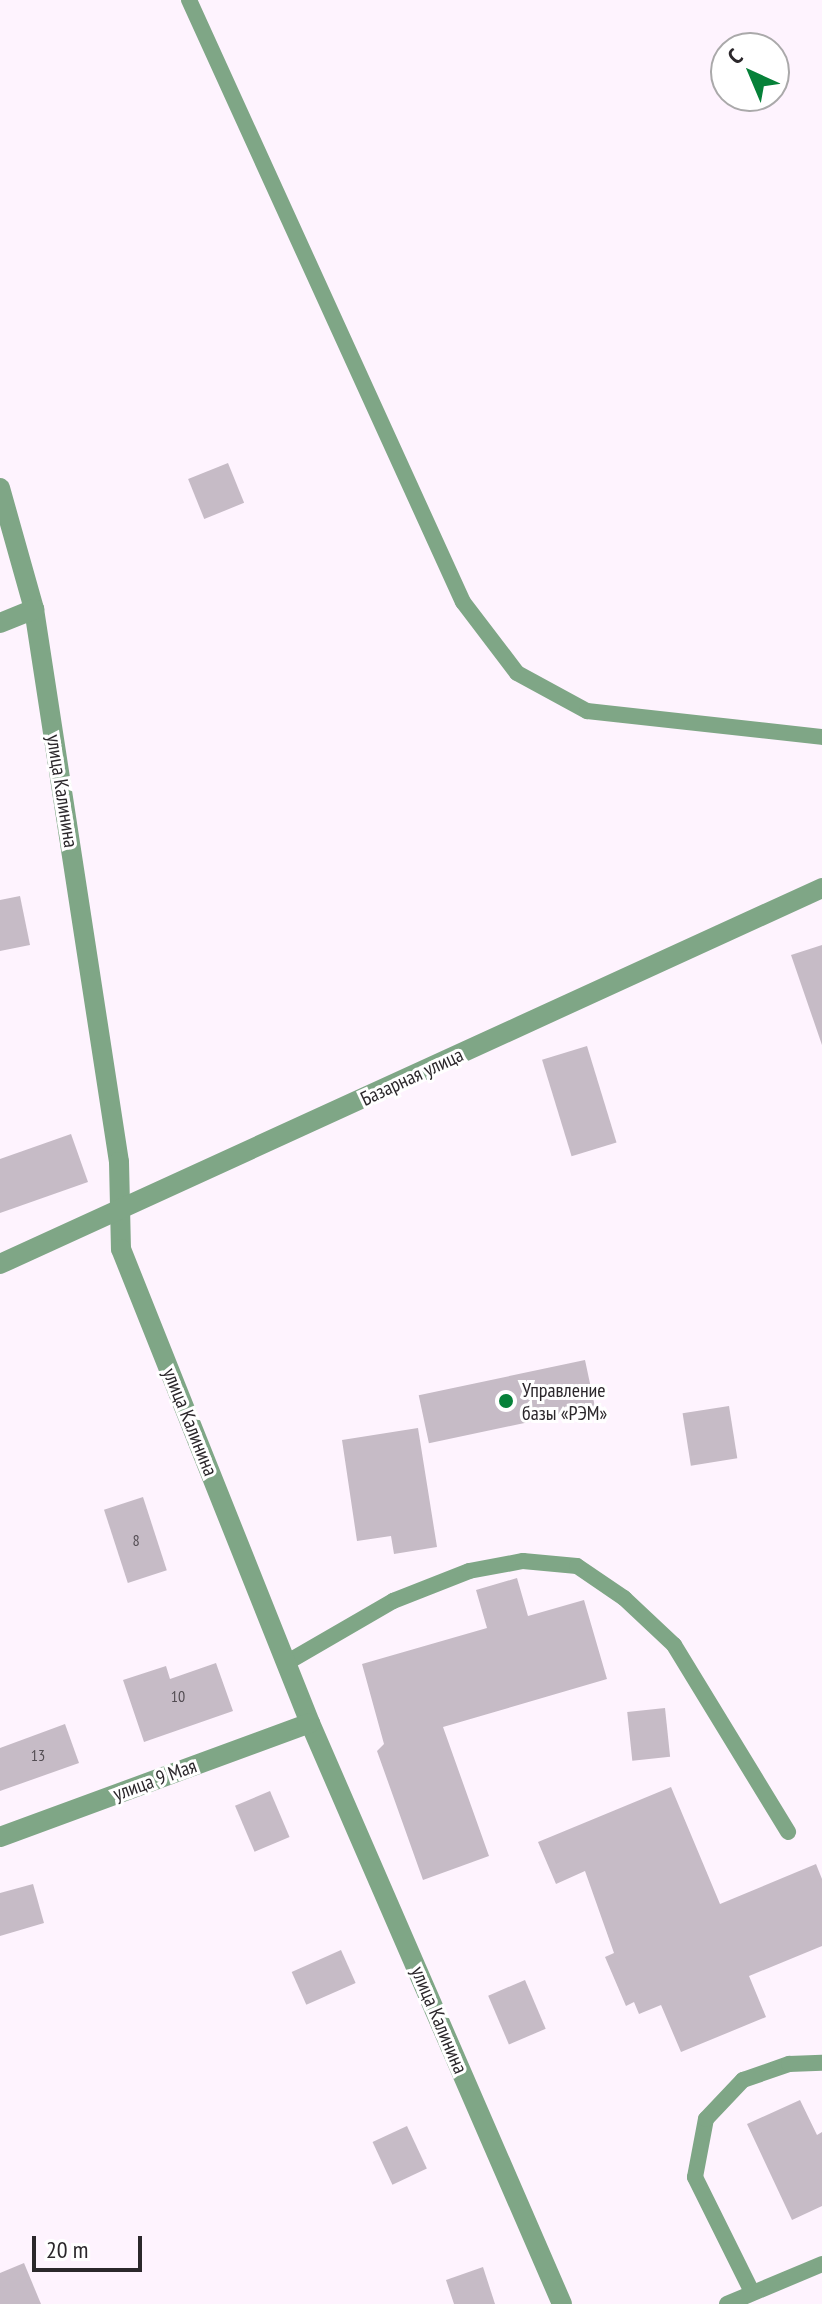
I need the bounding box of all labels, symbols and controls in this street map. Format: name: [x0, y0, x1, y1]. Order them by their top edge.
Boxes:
north arrow: [710, 32, 790, 112]
text: С: [721, 43, 748, 70]
street label: улица Калинина: [41, 733, 83, 849]
street label: Базарная улица: [357, 1043, 467, 1111]
street label: улица Калинина: [157, 1365, 223, 1479]
place label: Управление базы «РЭМ»: [522, 1378, 607, 1425]
marker: Управление базы «РЭМ»: [497, 1392, 515, 1410]
house number: 8: [132, 1530, 140, 1550]
house number: 10: [171, 1686, 185, 1706]
house number: 13: [31, 1745, 45, 1765]
street label: улица 9 Мая: [110, 1754, 200, 1806]
street label: улица Калинина: [406, 1963, 472, 2077]
scale bar: [36, 2220, 146, 2270]
text: 20 m: [46, 2234, 88, 2265]

